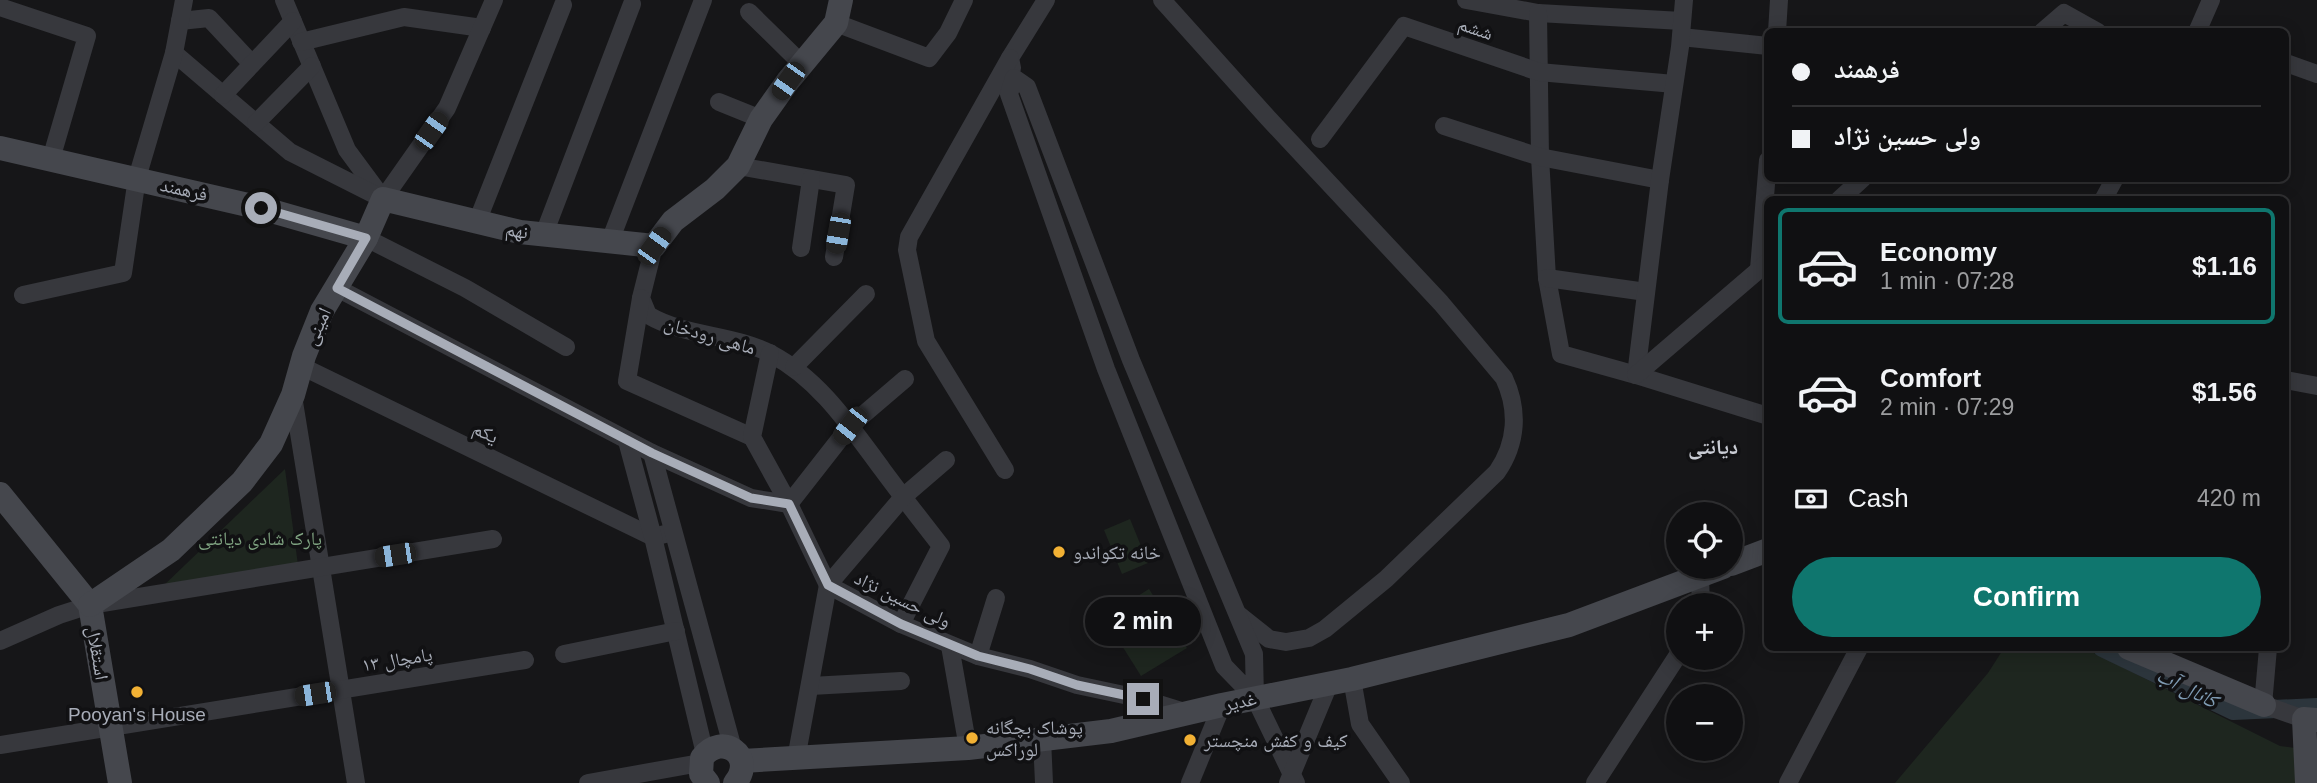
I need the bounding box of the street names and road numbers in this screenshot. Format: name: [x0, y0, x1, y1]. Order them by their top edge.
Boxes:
street label: ششم: [1455, 13, 1496, 46]
street label: فرهمند: [158, 174, 210, 206]
street label: نهم: [504, 218, 530, 245]
street label: امینی: [300, 304, 336, 349]
street label: ماهی رودخان: [662, 312, 758, 359]
street label: یکم: [469, 417, 502, 449]
street label: ولی حسین نژاد: [851, 567, 954, 633]
street label: استقلال: [81, 625, 113, 682]
street label: پامچال ۱۳: [360, 644, 434, 677]
street label: غدیر: [1221, 688, 1259, 716]

